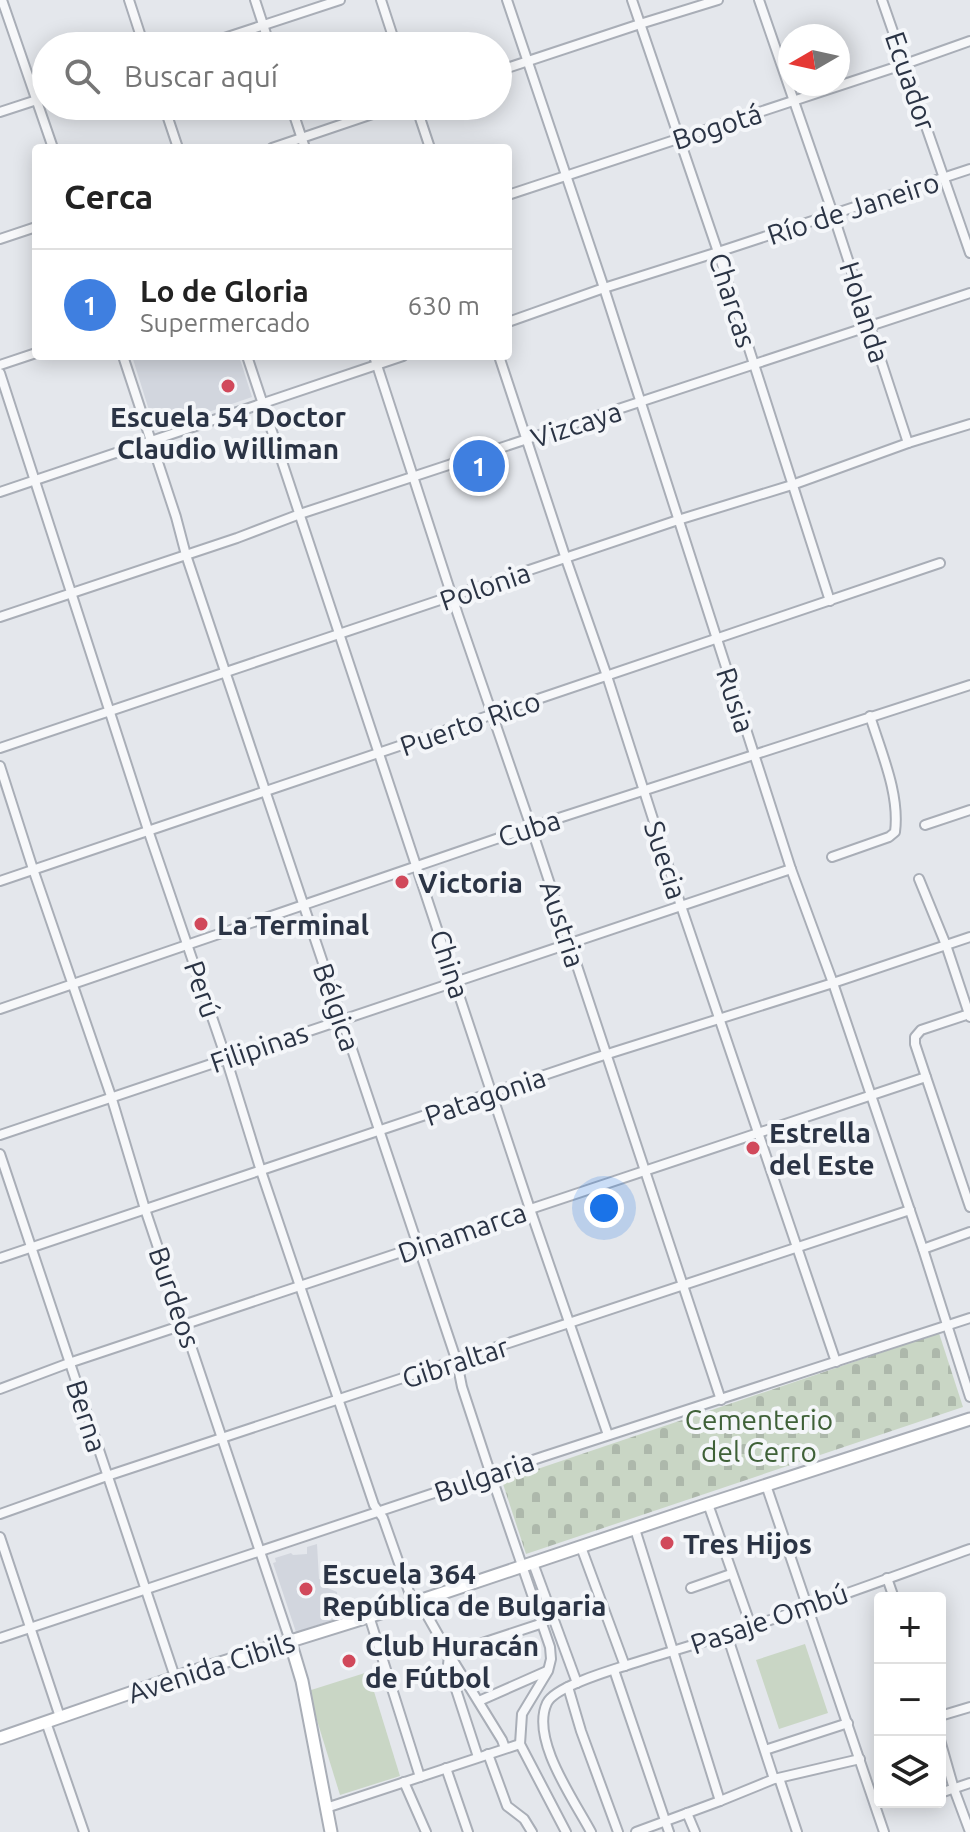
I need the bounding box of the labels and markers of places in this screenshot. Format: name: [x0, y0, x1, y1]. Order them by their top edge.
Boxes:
marker: Escuela 54 Doctor Claudio Williman: [219, 377, 237, 395]
place label: Escuela 54 Doctor Claudio Williman: [110, 401, 346, 464]
pin: 1: [453, 436, 505, 496]
place label: Victoria: [418, 867, 523, 898]
marker: Victoria: [393, 873, 411, 891]
place label: La Terminal: [217, 909, 369, 940]
marker: La Terminal: [192, 915, 210, 933]
place label: Estrella del Este: [769, 1117, 875, 1180]
marker: Estrella del Este: [744, 1139, 762, 1157]
place label: Tres Hijos: [683, 1528, 812, 1559]
marker: Tres Hijos: [658, 1534, 676, 1552]
place label: Escuela 364 República de Bulgaria: [322, 1558, 606, 1621]
marker: Escuela 364 República de Bulgaria: [297, 1580, 315, 1598]
place label: Club Huracán de Fútbol: [365, 1630, 539, 1693]
marker: Club Huracán de Fútbol: [340, 1652, 358, 1670]

